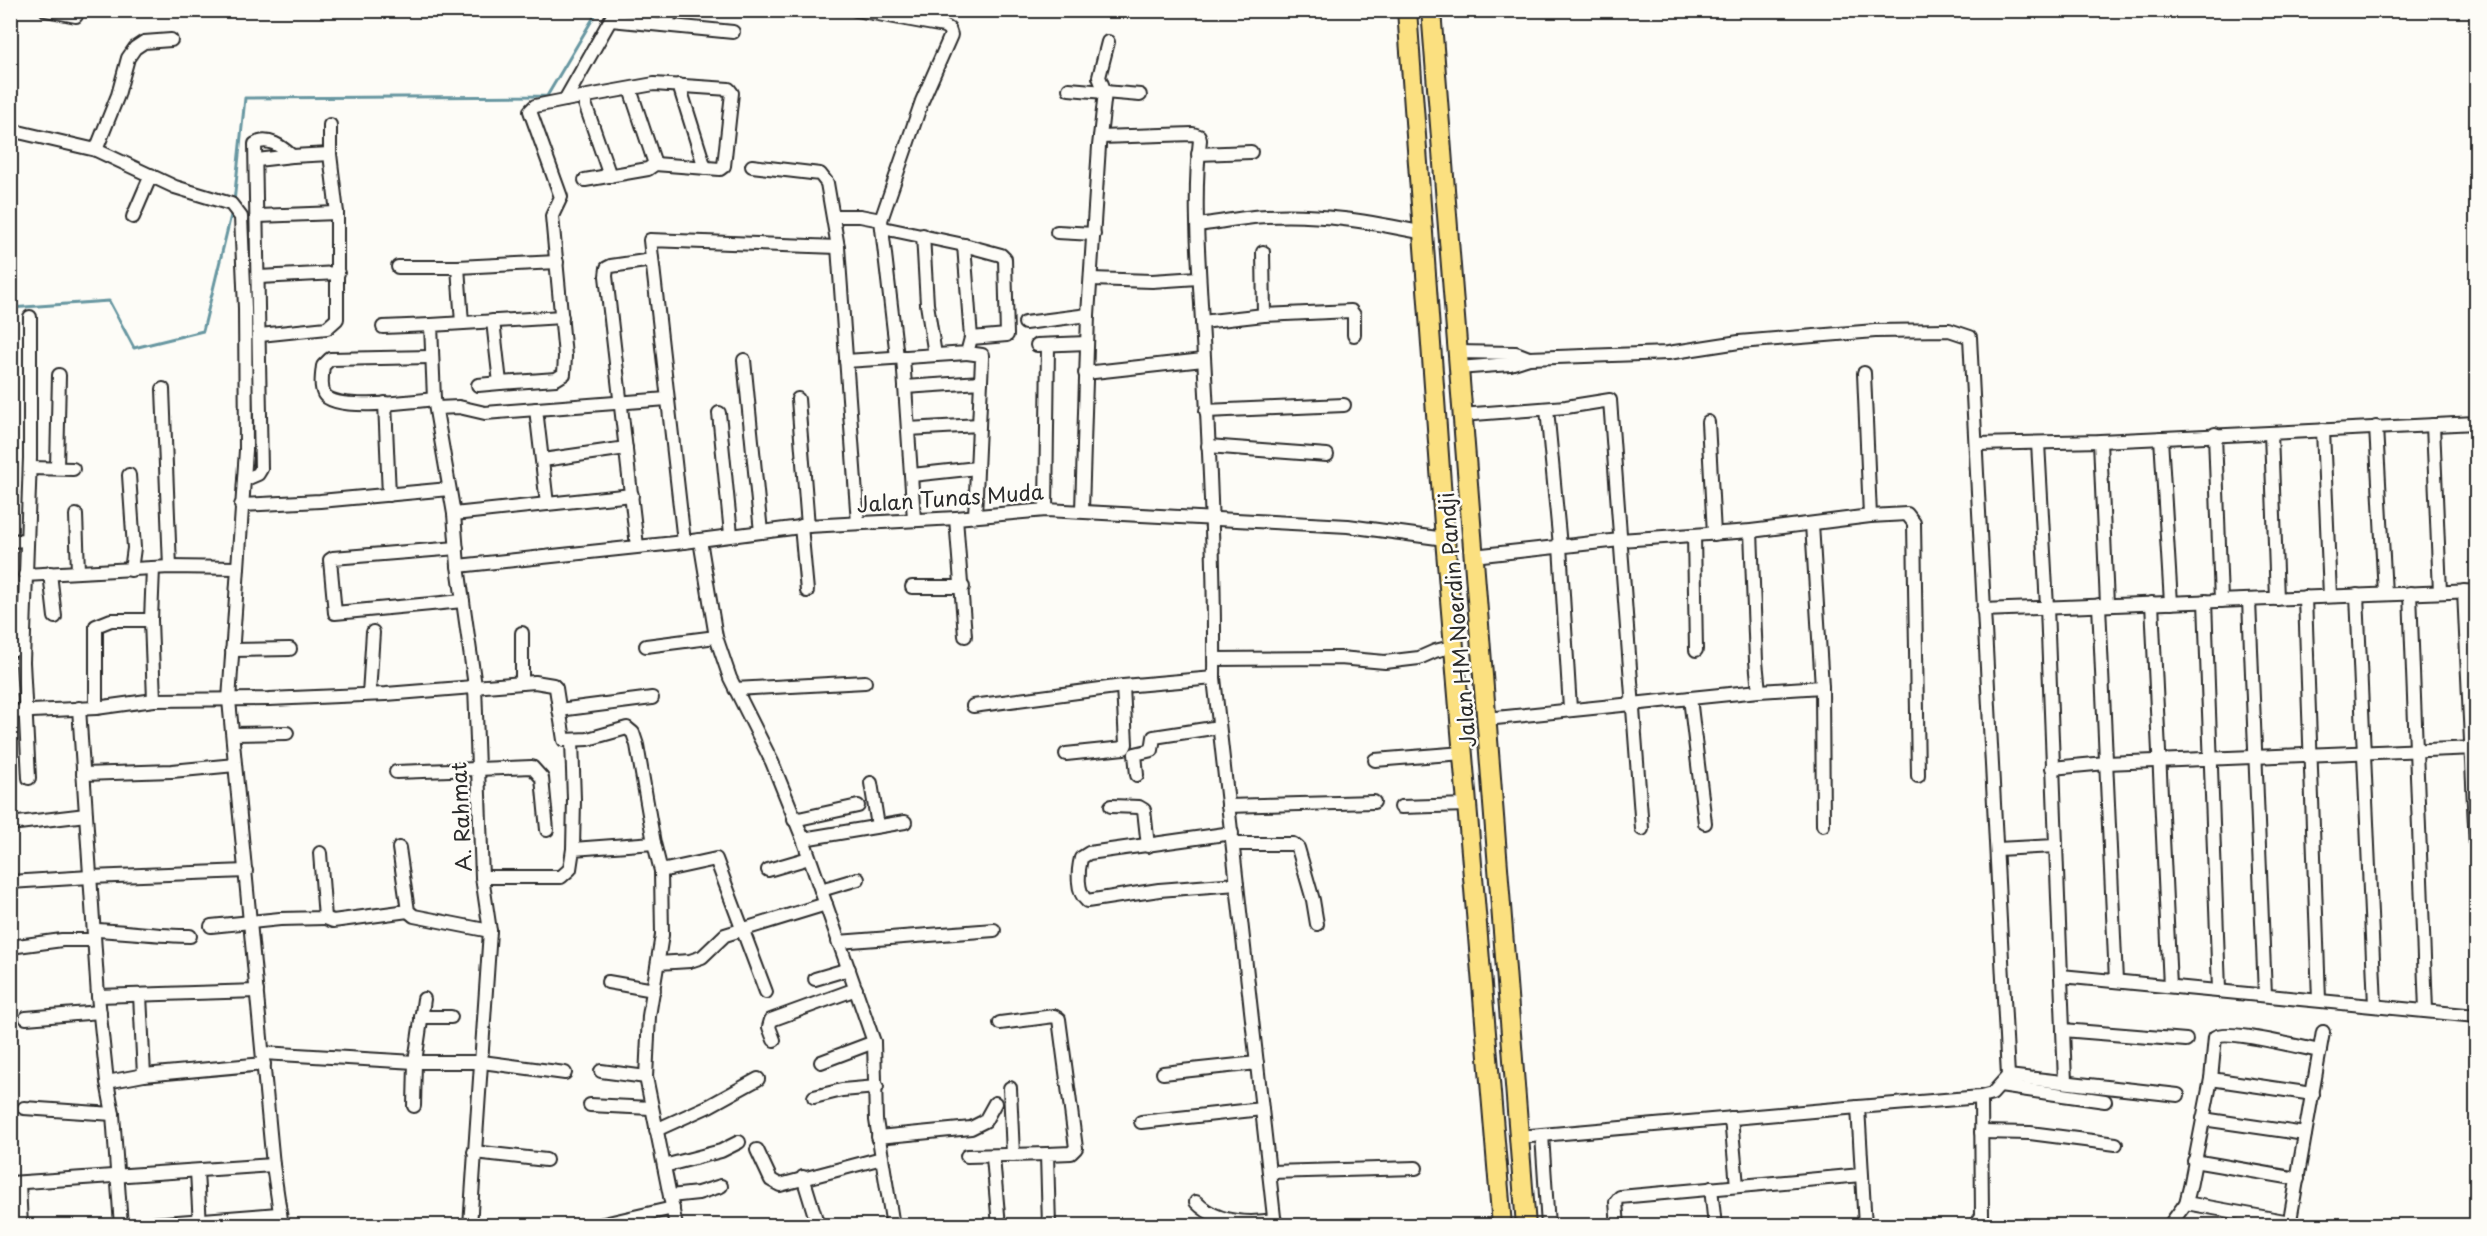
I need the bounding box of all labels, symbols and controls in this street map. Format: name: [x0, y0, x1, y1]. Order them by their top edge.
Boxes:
street label: Jalan Tunas Muda: [856, 475, 1045, 519]
street label: Jalan HM Noerdin Pandji: [1429, 491, 1483, 749]
street label: A. Rahmat: [441, 761, 479, 873]

